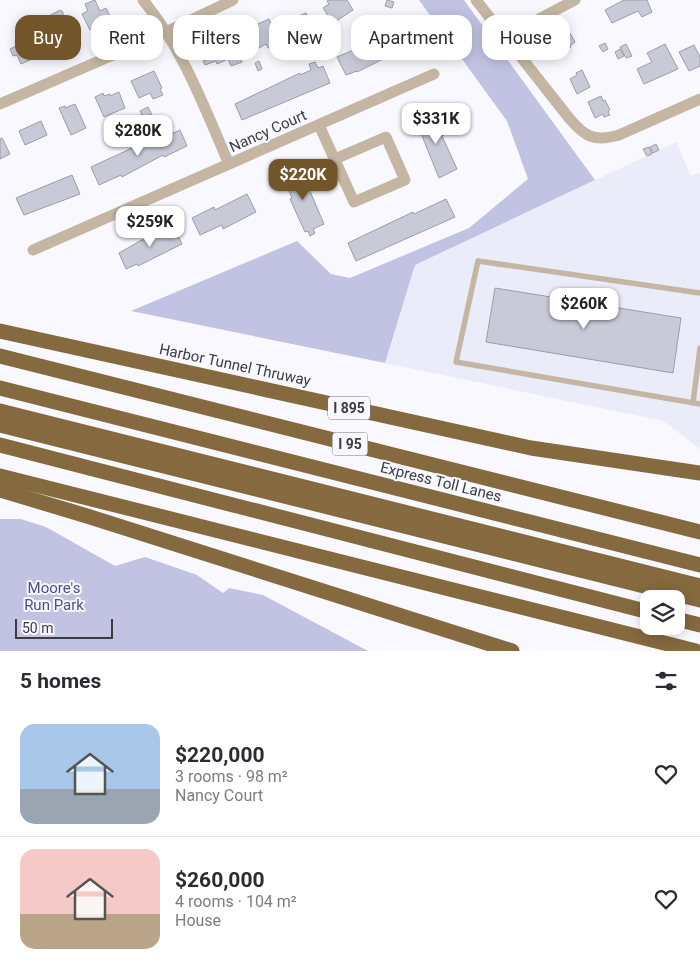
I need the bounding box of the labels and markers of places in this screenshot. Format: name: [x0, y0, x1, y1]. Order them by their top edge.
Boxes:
pin: $331K: [401, 102, 471, 145]
pin: $280K: [103, 114, 173, 157]
pin: $220K: [268, 158, 338, 201]
pin: $259K: [115, 206, 185, 248]
pin: $260K: [549, 288, 619, 330]

